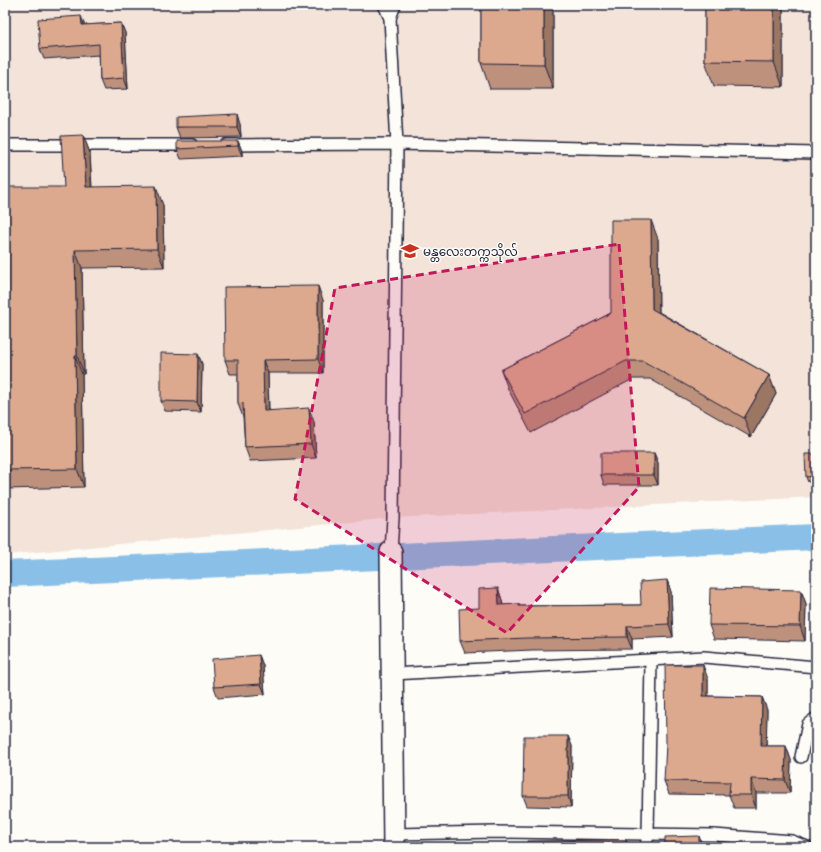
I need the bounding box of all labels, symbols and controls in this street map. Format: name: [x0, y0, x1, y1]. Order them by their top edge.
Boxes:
school or university icon: မန္တလေးတက္ကသိုလ်: [400, 241, 420, 261]
place label: မန္တလေးတက္ကသိုလ်: [423, 243, 518, 262]

